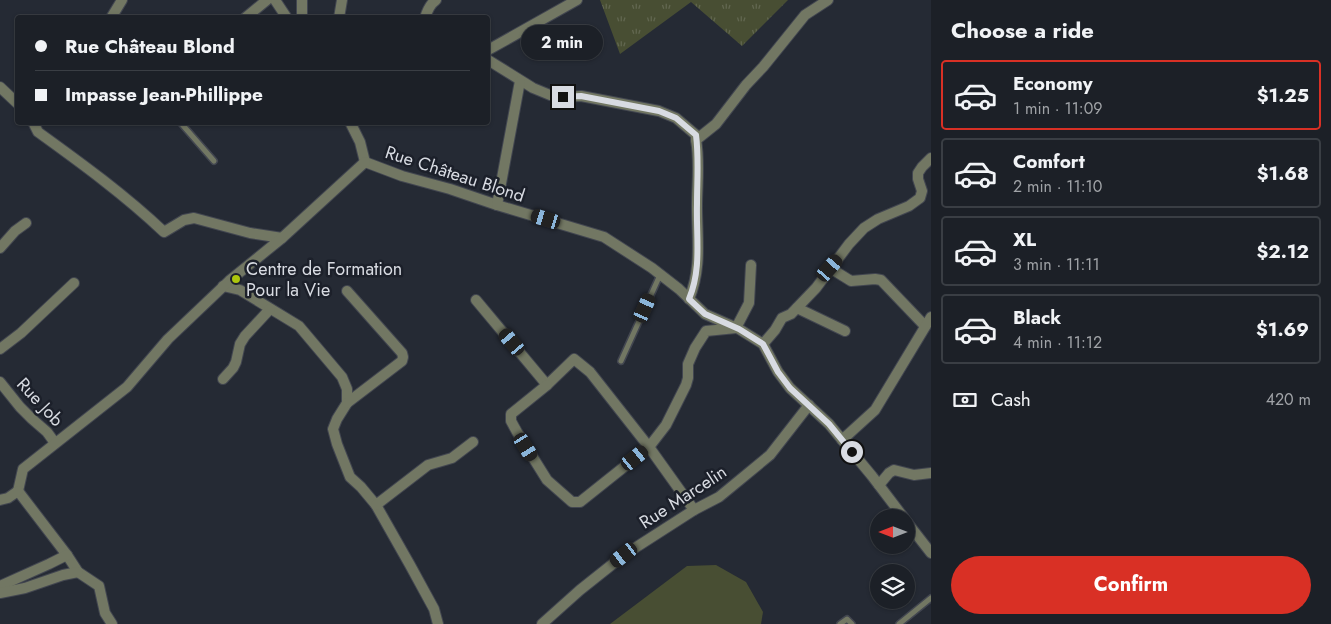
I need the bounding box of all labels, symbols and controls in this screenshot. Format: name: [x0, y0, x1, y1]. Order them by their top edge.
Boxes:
text: Choose a ride: [951, 14, 1094, 46]
callout: 2 min: [522, 24, 604, 59]
text: 2 min: [541, 31, 583, 54]
text: Rue Château Blond: [65, 33, 235, 60]
text: Economy: [1013, 70, 1093, 97]
icon: car: [953, 73, 998, 118]
text: Impasse Jean-Phillippe: [65, 81, 263, 108]
text: $1.25: [1257, 82, 1309, 109]
route end: [552, 86, 574, 108]
text: 1 min · 11:09: [1013, 97, 1102, 120]
street label: Rue Château Blond: [382, 139, 528, 209]
text: Comfort: [1013, 148, 1085, 175]
icon: car: [953, 151, 998, 196]
text: $1.68: [1257, 160, 1309, 187]
text: 2 min · 11:10: [1013, 175, 1102, 198]
car: [529, 207, 562, 231]
text: XL: [1013, 226, 1036, 253]
icon: car: [953, 229, 998, 274]
text: $2.12: [1256, 238, 1309, 265]
car: [814, 252, 845, 284]
text: 3 min · 11:11: [1013, 253, 1100, 276]
place label: Centre de Formation Pour la Vie: [246, 256, 402, 303]
marker: Centre de Formation Pour la Vie: [230, 273, 242, 285]
car: [632, 291, 657, 325]
text: Black: [1013, 304, 1061, 331]
icon: car: [953, 307, 998, 352]
text: $1.69: [1256, 316, 1309, 343]
car: [496, 326, 527, 358]
text: 4 min · 11:12: [1013, 331, 1102, 354]
street label: Rue Job: [11, 372, 69, 432]
icon: cash: [951, 386, 979, 414]
text: Cash: [991, 386, 1031, 413]
text: 420 m: [1266, 388, 1311, 411]
car: [511, 430, 540, 464]
route start: [841, 441, 863, 463]
car: [618, 443, 651, 473]
street label: Rue Marcelin: [634, 459, 732, 535]
north arrow: [870, 509, 915, 554]
map controls: [870, 509, 915, 609]
car: [607, 540, 640, 570]
button: Confirm: [951, 556, 1311, 614]
button: layers: [870, 564, 915, 609]

